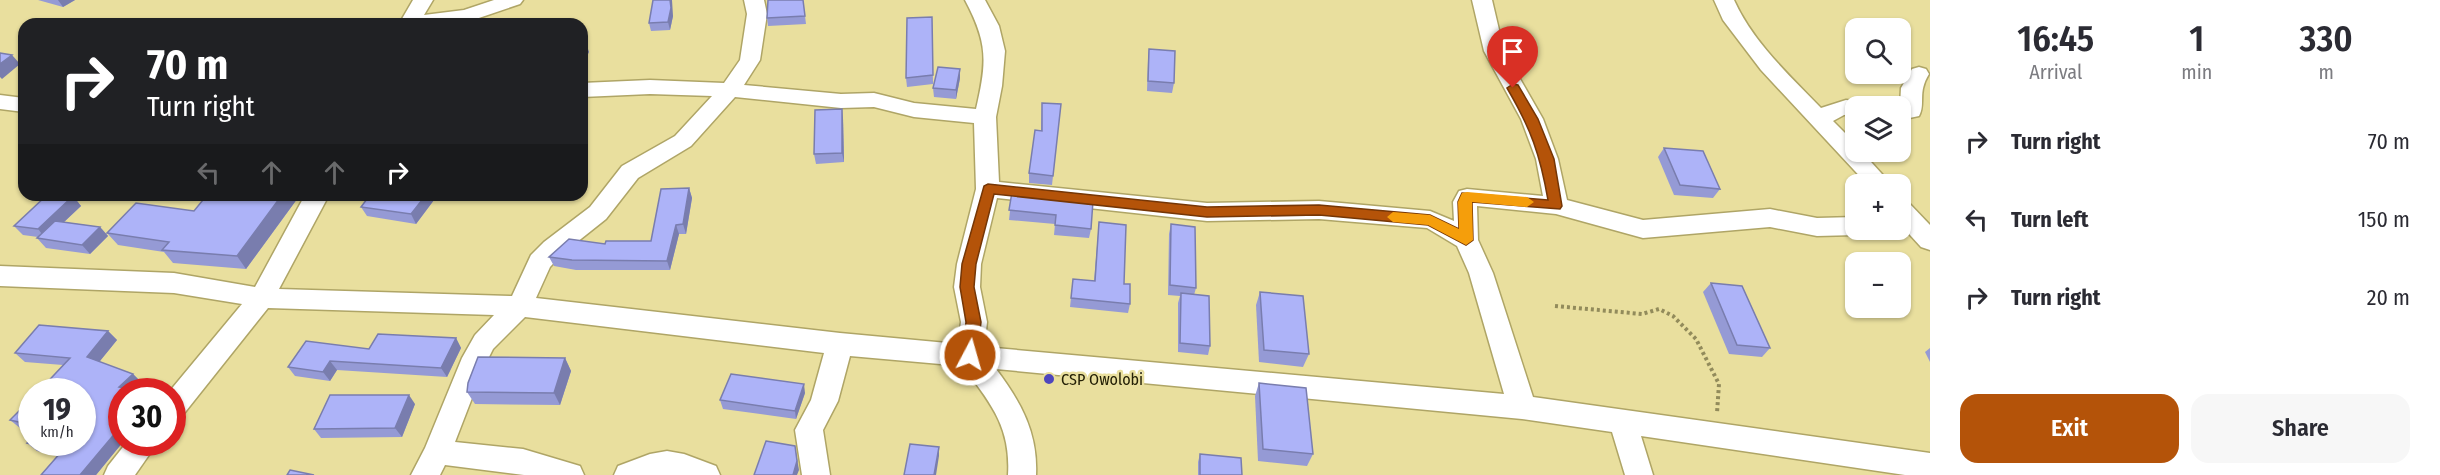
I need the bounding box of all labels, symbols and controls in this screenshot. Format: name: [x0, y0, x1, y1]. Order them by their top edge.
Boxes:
text: 16:45: [2017, 17, 2094, 61]
text: 1: [2189, 17, 2204, 61]
text: 330: [2300, 17, 2353, 61]
map controls: [1845, 18, 1911, 318]
button: search: [1845, 18, 1911, 84]
pin: [1487, 26, 1538, 88]
icon: arrive: [1496, 35, 1529, 68]
text: 70 m: [147, 40, 228, 90]
icon: right: [48, 42, 126, 120]
text: Arrival: [2029, 60, 2082, 84]
text: min: [2181, 60, 2212, 84]
text: m: [2318, 60, 2334, 84]
text: Turn right: [147, 91, 255, 123]
button: layers: [1845, 96, 1911, 162]
icon: right: [1960, 125, 1993, 158]
text: Turn right: [2011, 128, 2100, 155]
text: 70 m: [2368, 128, 2410, 155]
icon: left: [192, 156, 225, 189]
icon: ahead: [255, 156, 288, 189]
icon: ahead: [318, 156, 351, 189]
icon: right: [381, 156, 414, 189]
button: +: [1845, 174, 1911, 240]
icon: left: [1960, 203, 1993, 236]
text: Turn left: [2011, 206, 2089, 233]
text: 150 m: [2358, 206, 2410, 233]
button: −: [1845, 252, 1911, 318]
icon: right: [1960, 281, 1993, 314]
text: Turn right: [2011, 284, 2100, 311]
text: 20 m: [2367, 284, 2410, 311]
position arrow: [938, 323, 1002, 387]
place label: CSP Owolobi: [1061, 370, 1143, 389]
marker: CSP Owolobi: [1042, 372, 1056, 386]
speed limit sign: 30: [108, 378, 186, 456]
text: 19: [43, 392, 71, 428]
button: Exit: [1960, 394, 2179, 463]
button: Share: [2191, 394, 2410, 463]
text: km/h: [40, 423, 74, 441]

